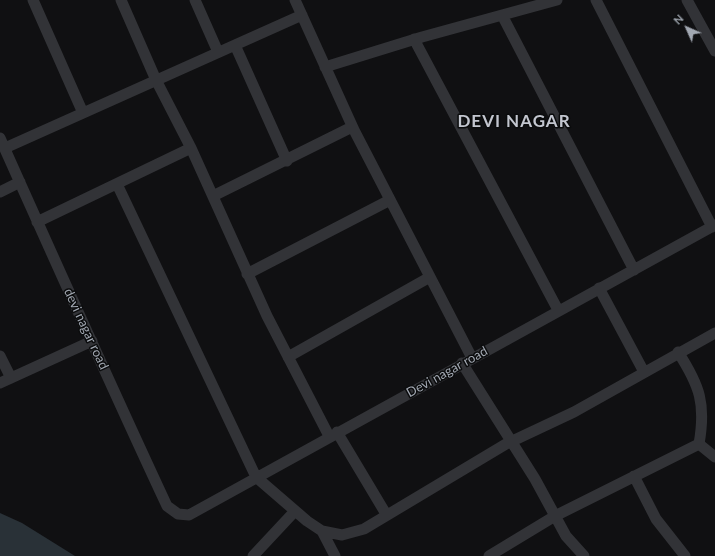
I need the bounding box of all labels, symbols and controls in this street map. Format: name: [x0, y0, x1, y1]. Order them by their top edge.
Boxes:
north arrow: [667, 8, 707, 48]
text: N: [671, 12, 686, 27]
district label: DEVI NAGAR: [457, 112, 571, 132]
street label: devi nagar road: [60, 286, 112, 372]
street label: Devi nagar road: [404, 343, 490, 401]

